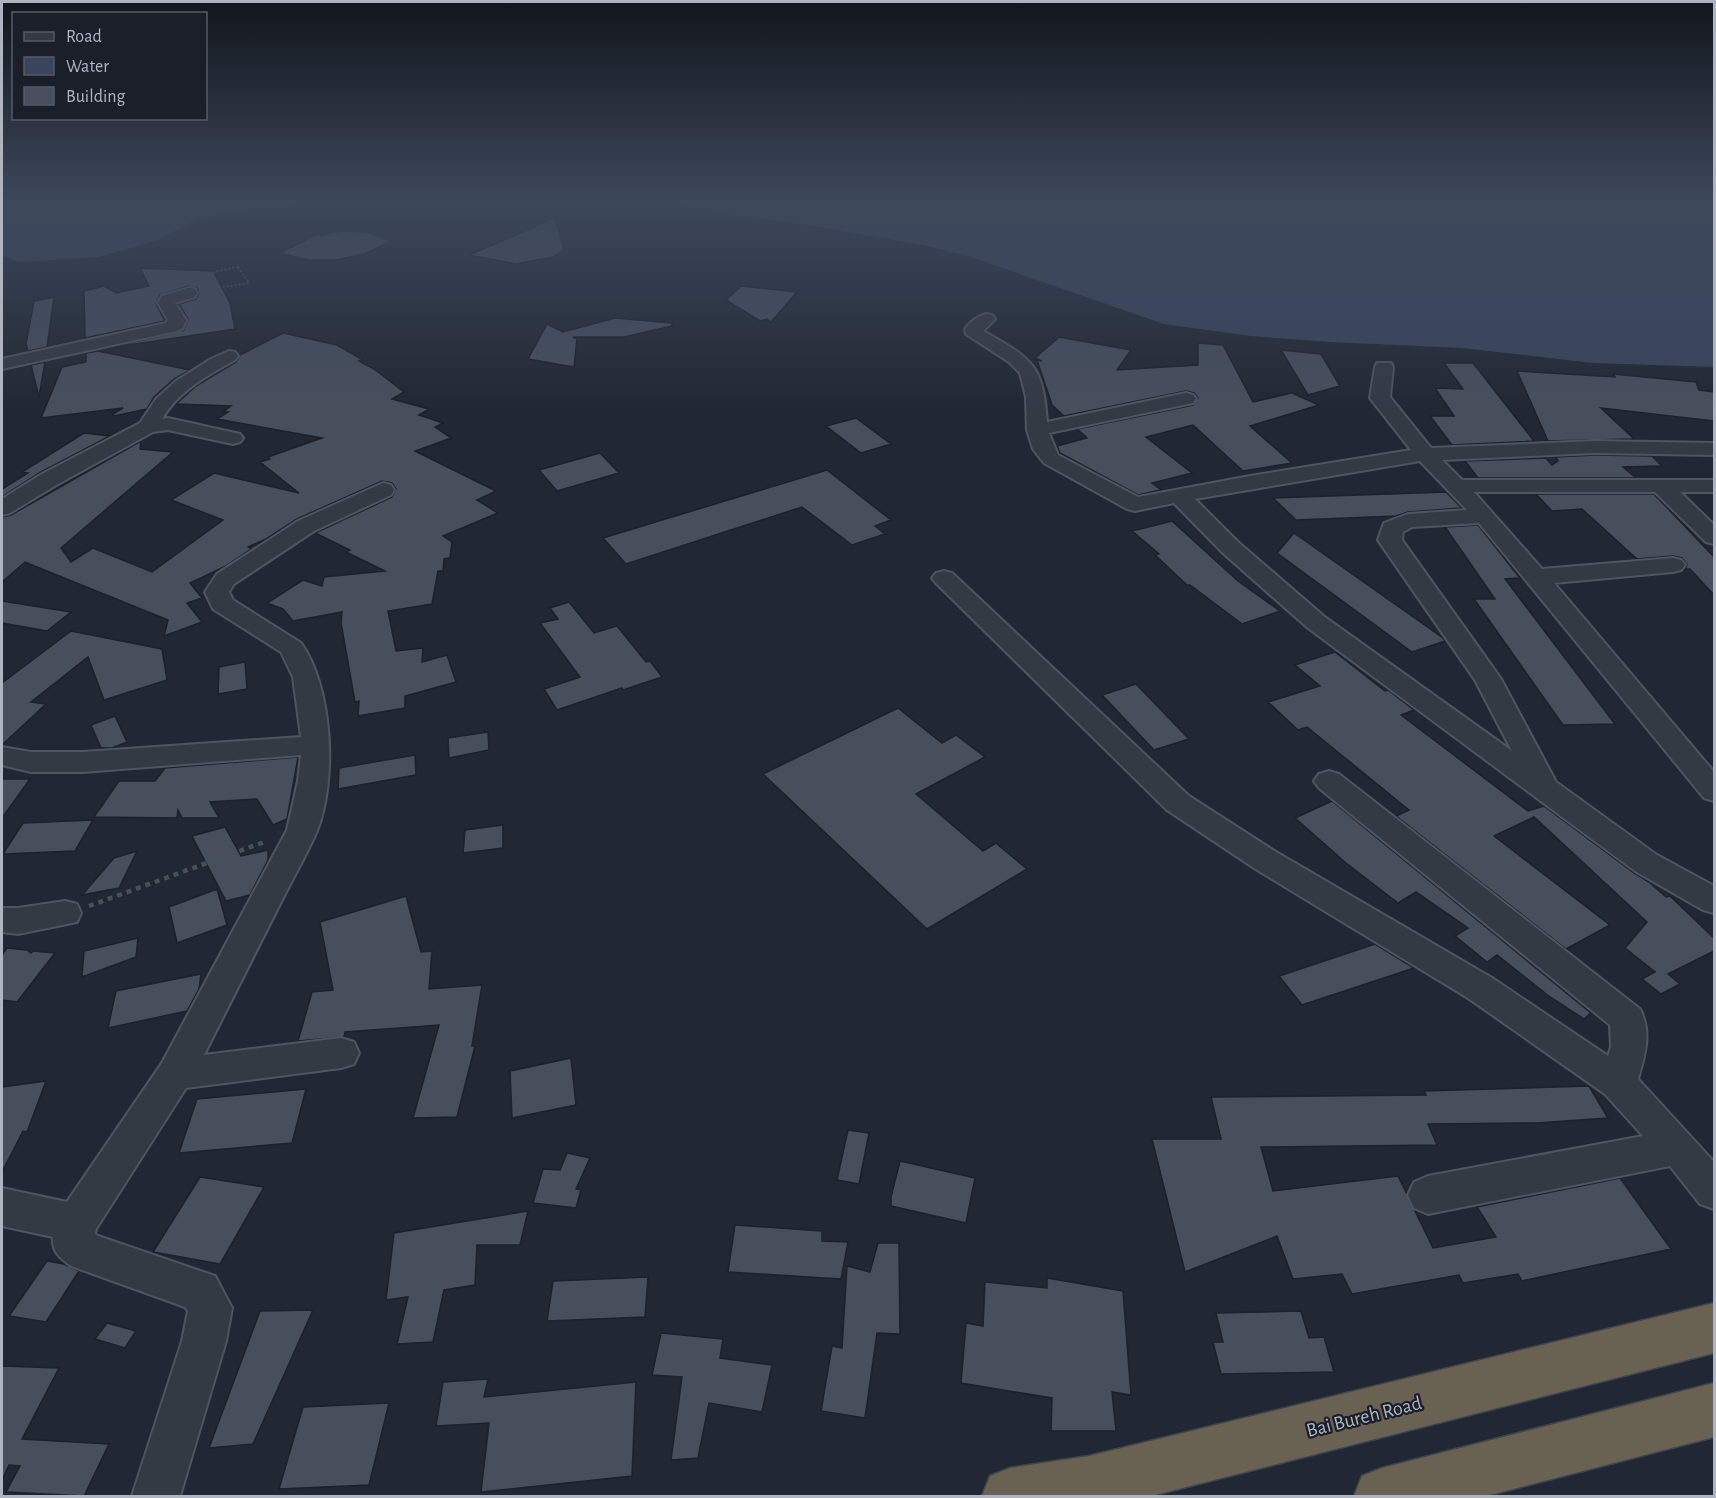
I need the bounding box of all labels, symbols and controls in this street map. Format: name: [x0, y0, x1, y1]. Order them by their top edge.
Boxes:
legend: [12, 12, 207, 120]
text: Road: [66, 28, 102, 46]
text: Water: [66, 58, 109, 76]
text: Building: [66, 88, 126, 106]
street label: Bai Bureh Road: [1304, 1393, 1424, 1441]

